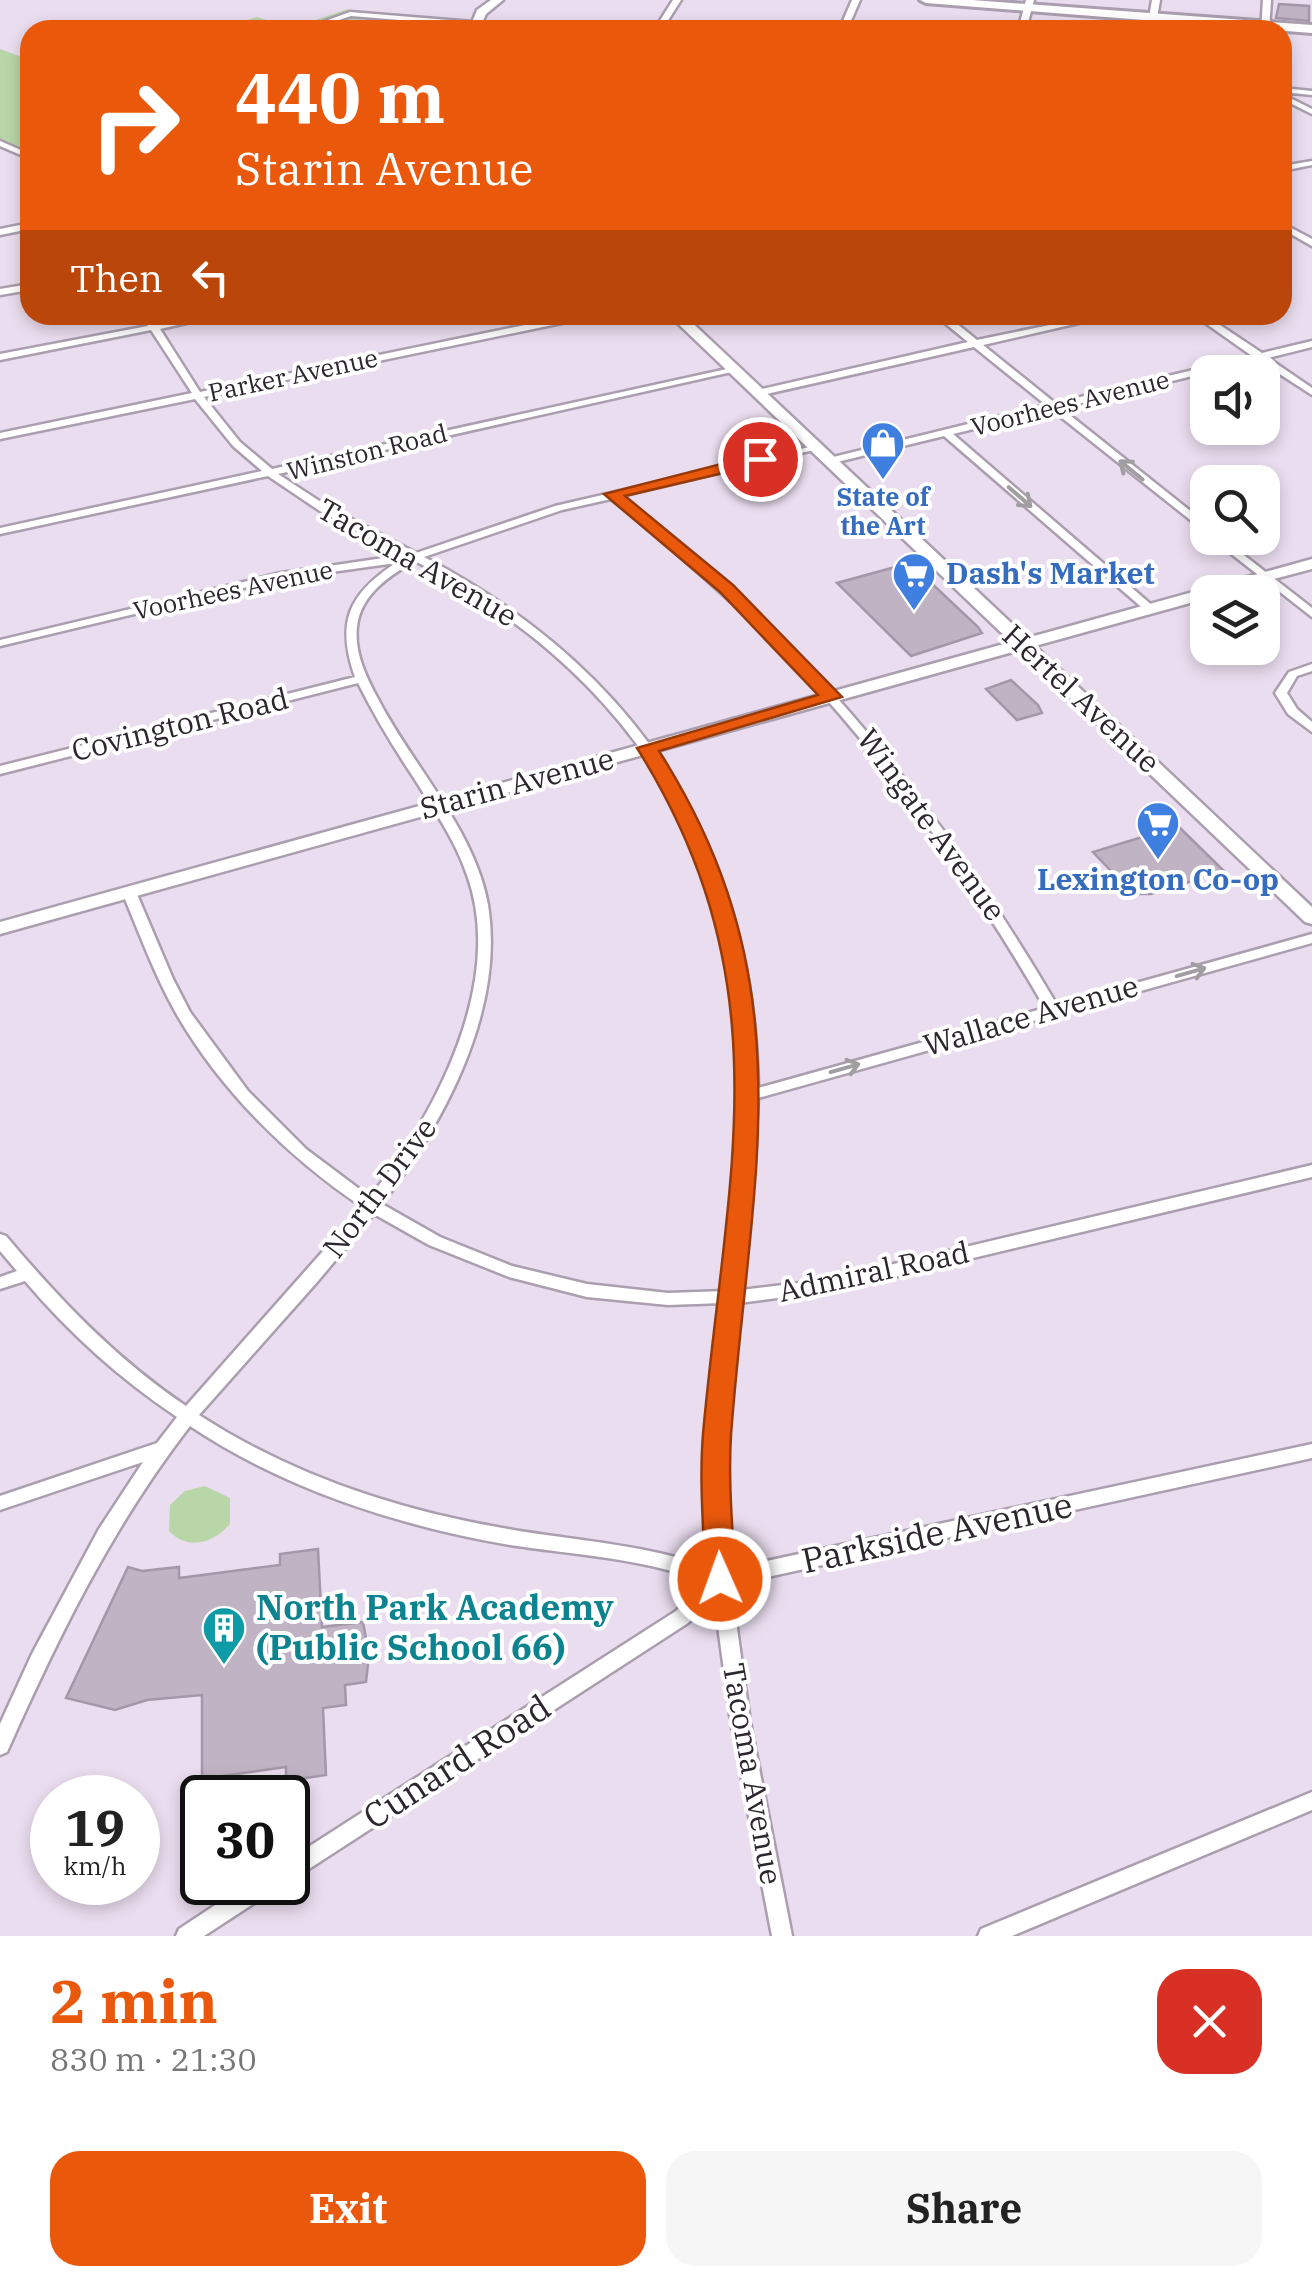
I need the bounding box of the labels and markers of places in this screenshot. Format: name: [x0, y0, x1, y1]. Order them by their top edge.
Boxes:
pin: [718, 417, 803, 502]
shop icon: State of the Art: [860, 420, 906, 481]
place label: State of the Art: [837, 480, 932, 542]
supermarket icon: Dash's Market: [891, 551, 937, 612]
place label: Dash's Market: [946, 553, 1155, 592]
supermarket icon: Lexington Co-op: [1135, 800, 1181, 861]
place label: Lexington Co-op: [1037, 859, 1279, 898]
place label: North Park Academy (Public School 66): [256, 1584, 614, 1670]
building icon: North Park Academy (Public School 66): [201, 1605, 247, 1666]

